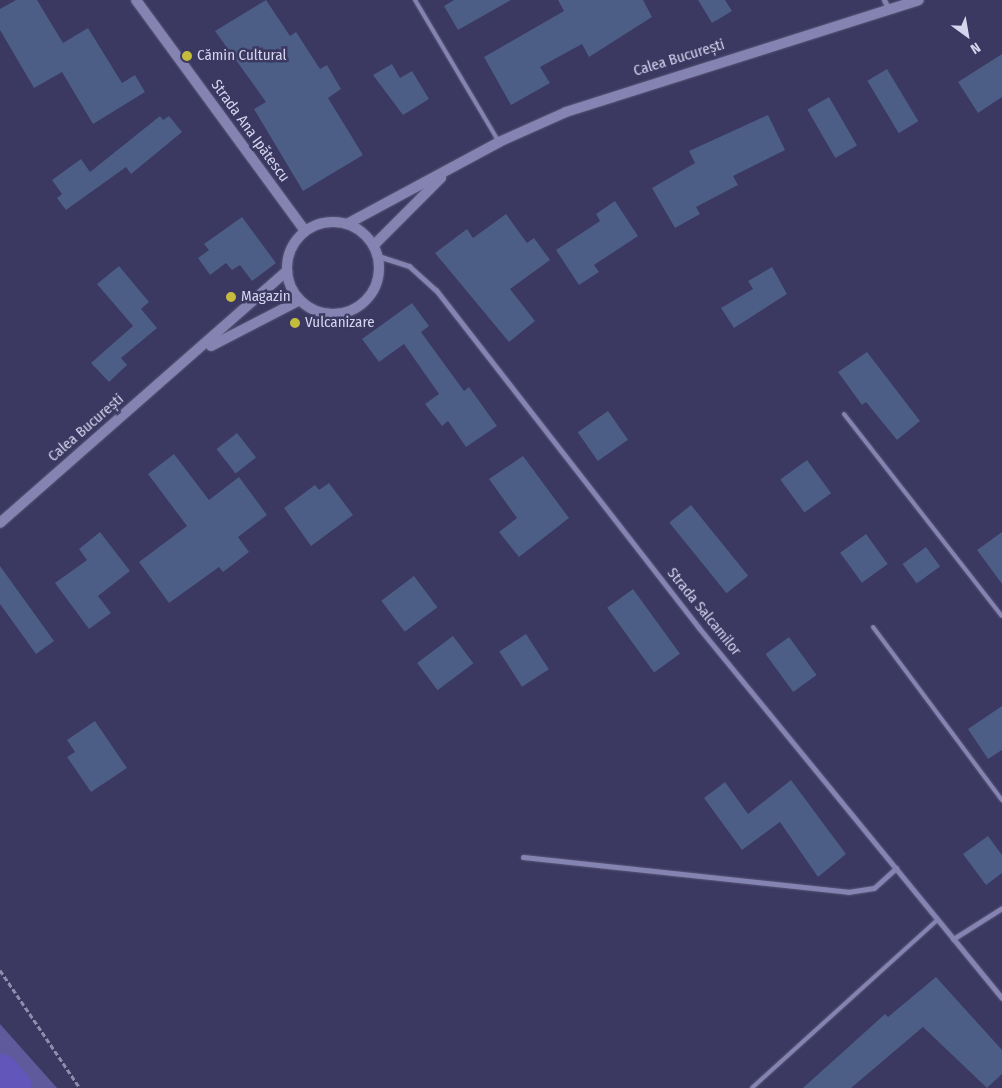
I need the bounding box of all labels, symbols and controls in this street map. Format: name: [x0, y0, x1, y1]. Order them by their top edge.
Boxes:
north arrow: [942, 10, 992, 60]
street label: Calea București: [631, 36, 727, 80]
text: N: [967, 39, 983, 58]
place label: Cămin Cultural: [197, 47, 286, 65]
marker: Cămin Cultural: [181, 50, 193, 62]
street label: Strada Ana Ipătescu: [207, 76, 293, 186]
place label: Magazin: [241, 288, 291, 306]
marker: Magazin: [225, 291, 237, 303]
place label: Vulcanizare: [305, 314, 375, 332]
marker: Vulcanizare: [289, 317, 301, 329]
street label: Calea București: [45, 390, 127, 466]
street label: Strada Salcamilor: [663, 564, 745, 660]

